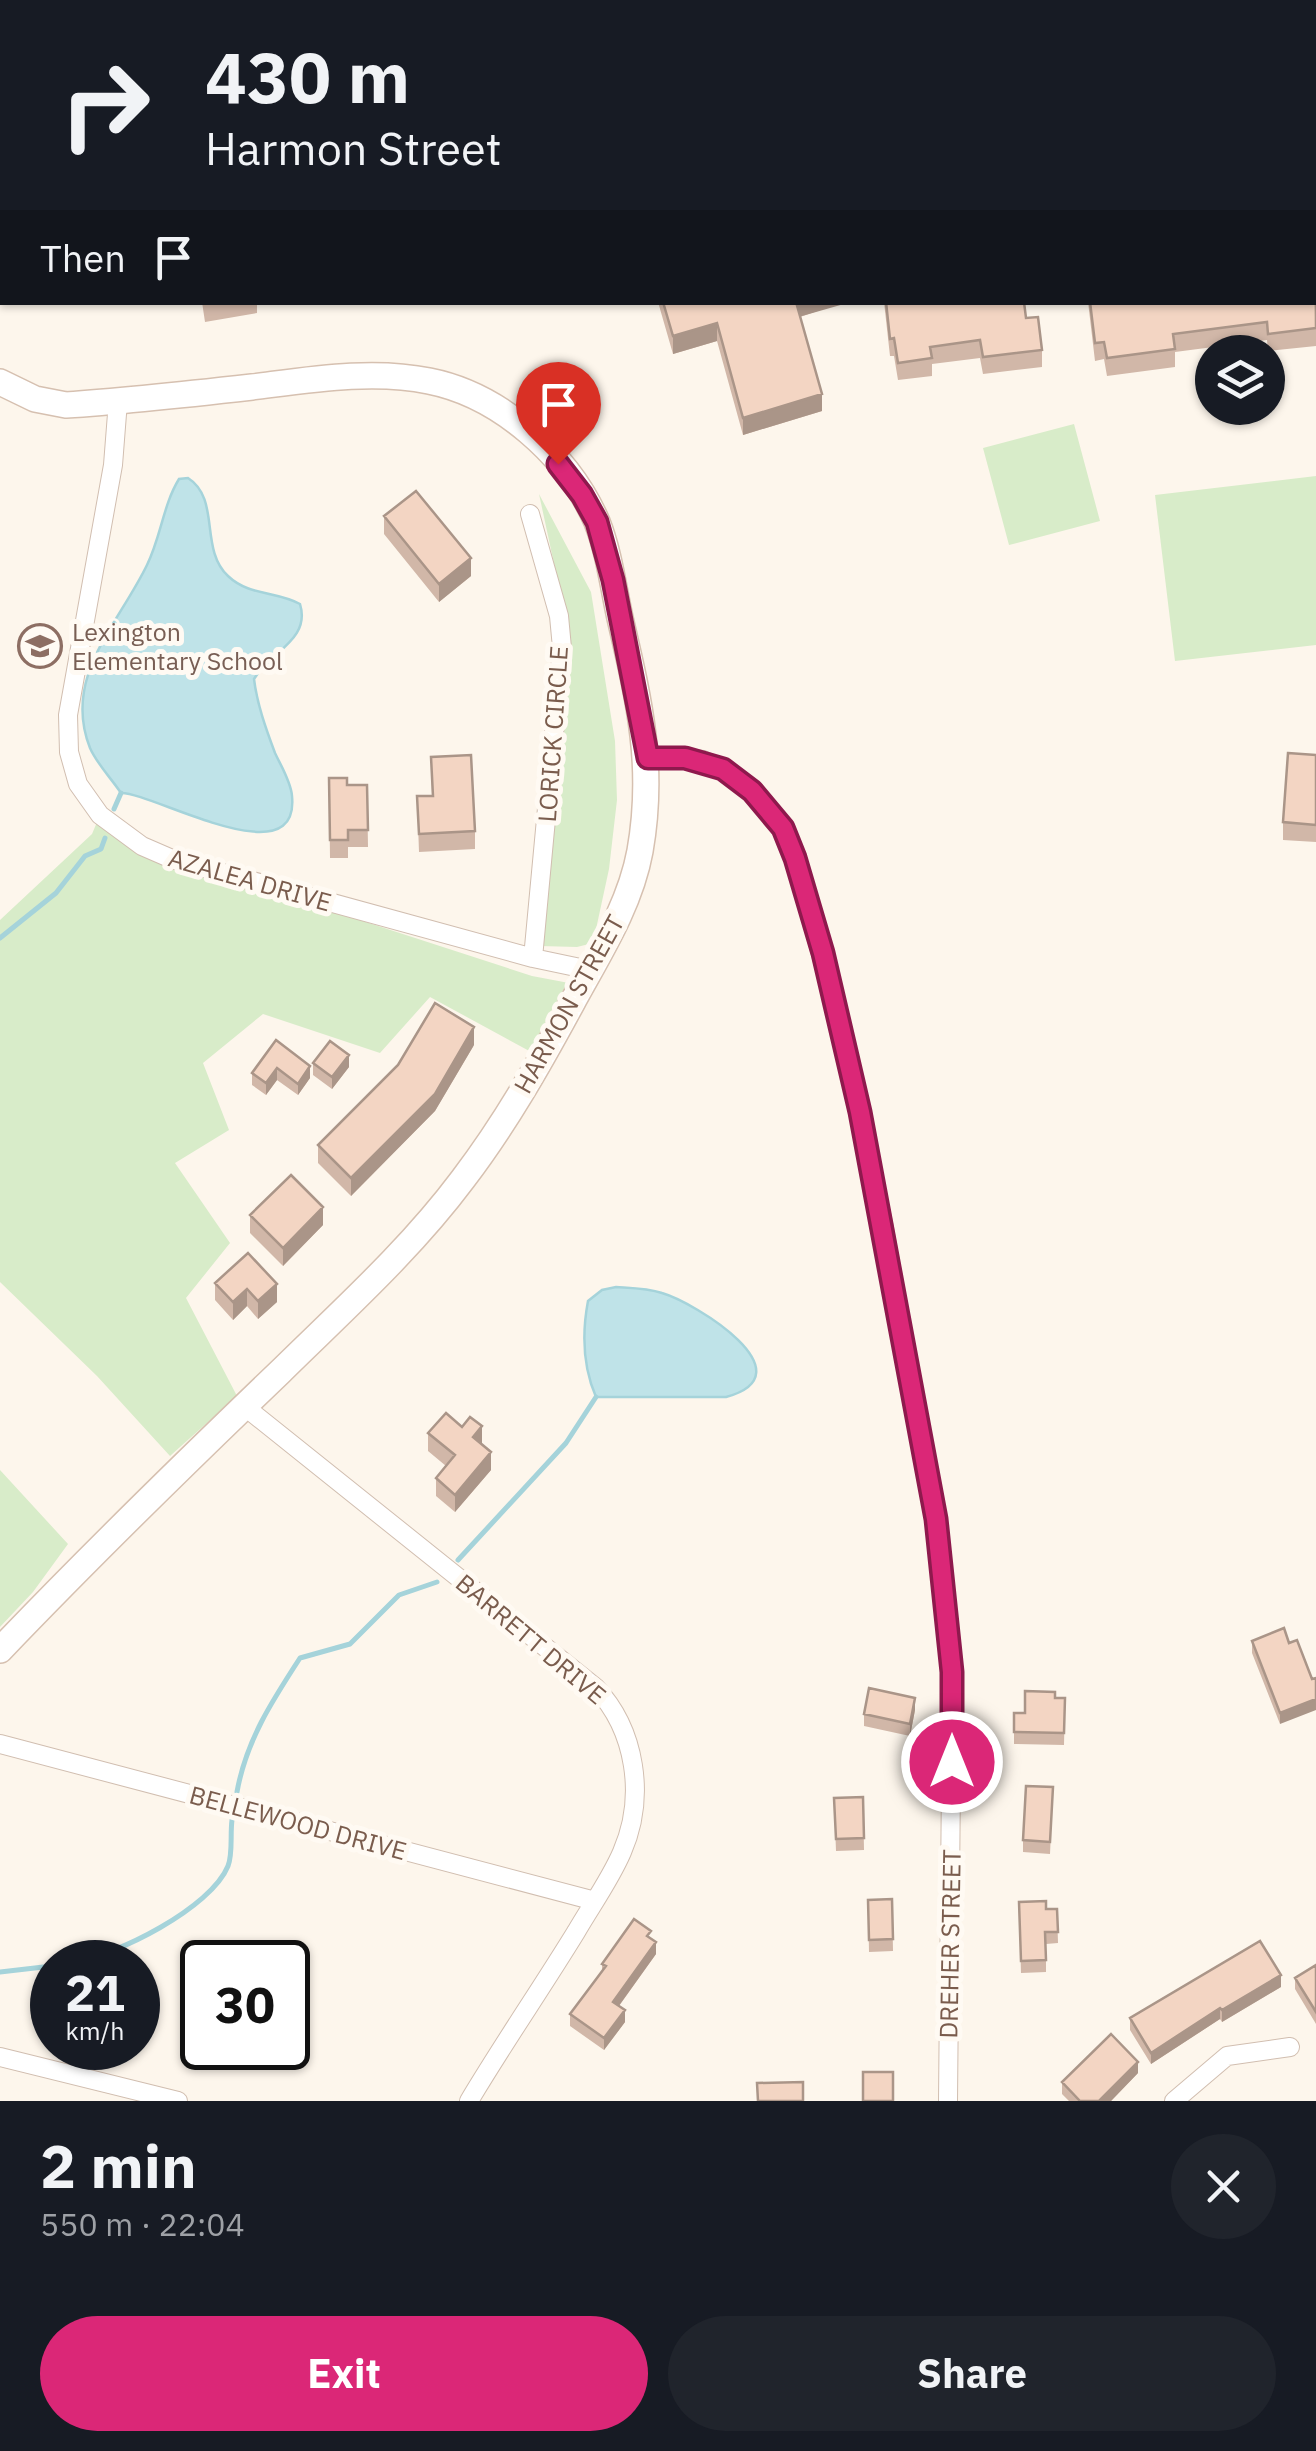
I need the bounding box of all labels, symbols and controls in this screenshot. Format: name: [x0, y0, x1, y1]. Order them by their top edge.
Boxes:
text: 430 m: [205, 31, 410, 122]
icon: right: [40, 40, 170, 170]
text: Harmon Street: [205, 119, 501, 177]
icon: arrive: [146, 230, 201, 285]
text: Then: [40, 233, 126, 282]
map controls: [1195, 335, 1285, 425]
button: layers: [1195, 335, 1285, 425]
pin: [516, 362, 601, 465]
icon: arrive: [531, 377, 586, 432]
place label: Lexington Elementary School: [72, 615, 283, 677]
school or university icon: Lexington Elementary School: [17, 623, 63, 669]
street label: LORICK CIRCLE: [530, 645, 575, 823]
street label: AZALEA DRIVE: [165, 840, 336, 919]
street label: HARMON STREET: [506, 909, 631, 1099]
street label: BARRETT DRIVE: [449, 1566, 613, 1711]
position arrow: [900, 1710, 1004, 1814]
street label: BELLEWOOD DRIVE: [186, 1778, 410, 1867]
street label: DREHER STREET: [931, 1849, 968, 2039]
speed limit sign: 30: [180, 1940, 310, 2070]
text: 21: [65, 1960, 125, 2025]
text: km/h: [66, 2014, 124, 2047]
text: 2 min: [40, 2126, 197, 2205]
button: close: [1171, 2134, 1276, 2239]
text: 550 m · 22:04: [40, 2203, 245, 2245]
button: Exit: [40, 2316, 648, 2431]
button: Share: [668, 2316, 1276, 2431]

